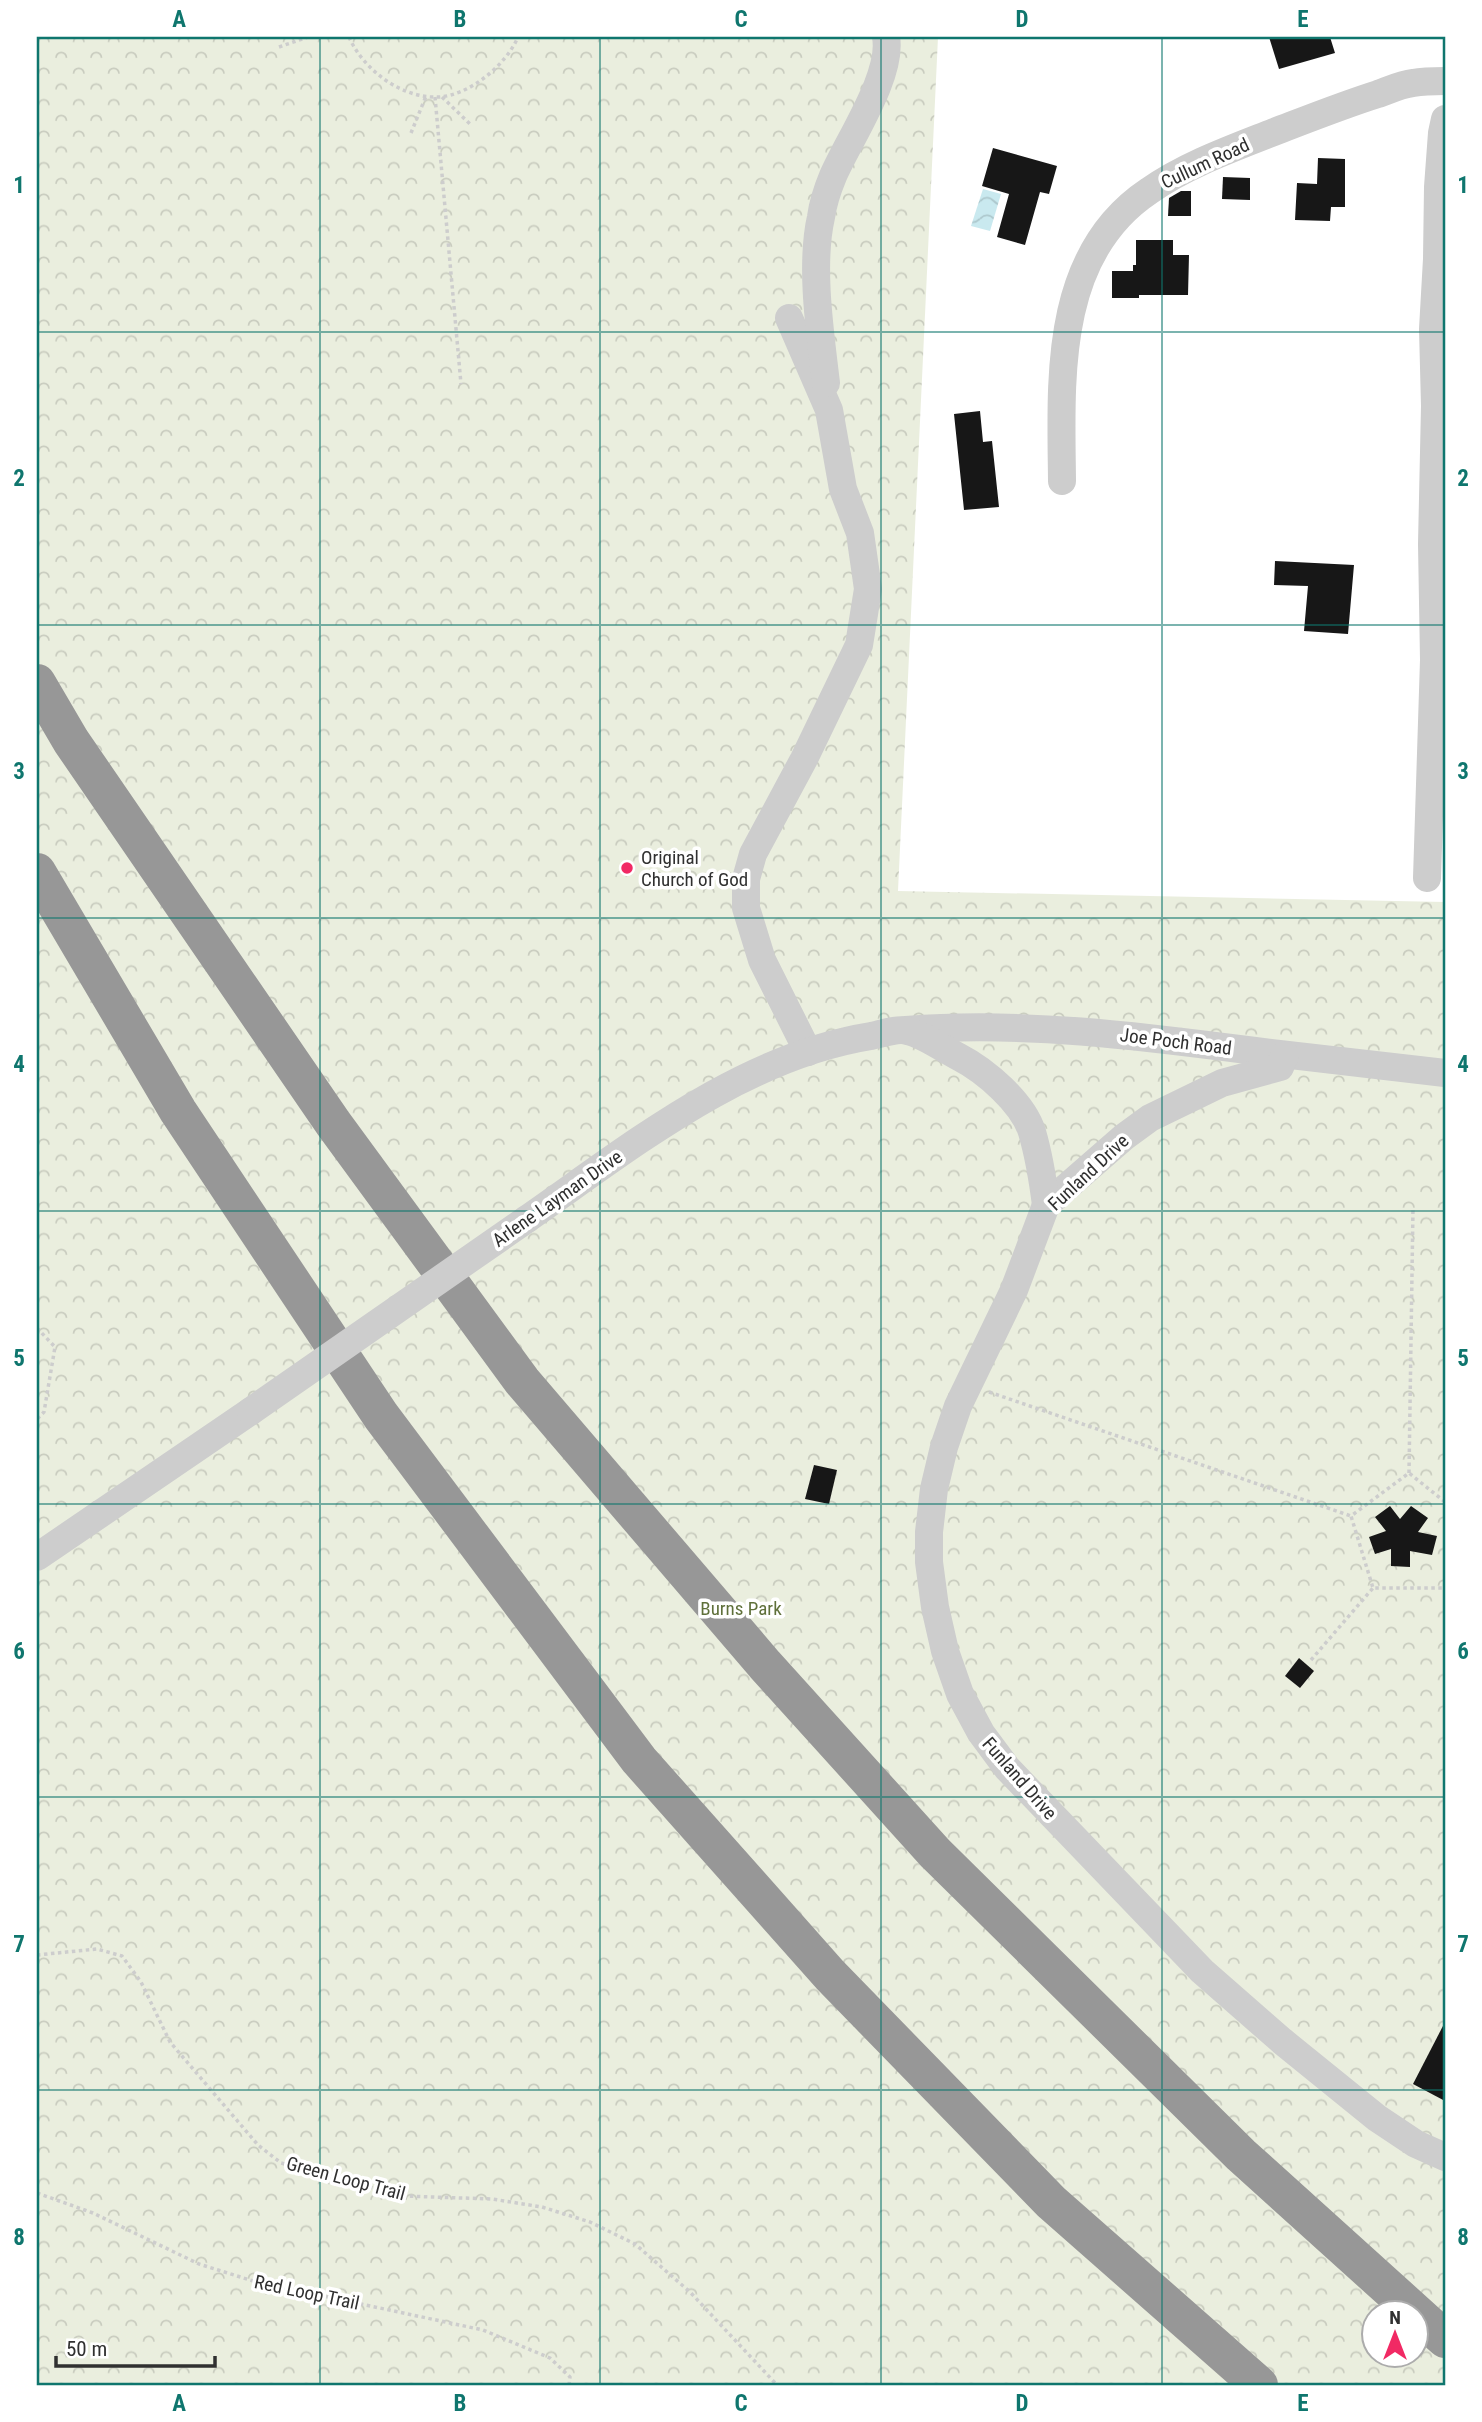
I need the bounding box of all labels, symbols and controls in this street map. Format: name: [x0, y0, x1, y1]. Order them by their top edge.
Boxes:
text: A: [172, 6, 186, 33]
text: B: [454, 6, 466, 33]
text: C: [734, 6, 748, 33]
text: D: [1016, 6, 1029, 33]
text: E: [1297, 6, 1309, 33]
street label: Cullum Road: [1157, 133, 1253, 194]
text: 1: [13, 172, 25, 199]
text: 1: [1457, 172, 1469, 199]
text: 2: [13, 465, 25, 492]
text: 2: [1457, 465, 1469, 492]
text: 3: [13, 758, 25, 785]
text: 3: [1457, 758, 1469, 785]
place label: Original Church of God: [641, 846, 748, 891]
marker: Original Church of God: [619, 860, 635, 876]
street label: Joe Poch Road: [1119, 1023, 1233, 1060]
text: 4: [13, 1051, 25, 1078]
text: 4: [1457, 1051, 1469, 1078]
street label: Funland Drive: [1043, 1129, 1133, 1215]
street label: Arlene Layman Drive: [488, 1145, 627, 1252]
text: 5: [13, 1345, 25, 1372]
text: 5: [1457, 1345, 1469, 1372]
park label: Burns Park: [700, 1597, 782, 1620]
text: 6: [13, 1638, 25, 1665]
text: 6: [1457, 1638, 1469, 1665]
street label: Funland Drive: [978, 1732, 1062, 1824]
text: 7: [13, 1931, 25, 1958]
text: 7: [1457, 1931, 1469, 1958]
street label: Green Loop Trail: [284, 2152, 408, 2205]
text: 8: [13, 2224, 25, 2251]
text: 8: [1457, 2224, 1469, 2251]
street label: Red Loop Trail: [252, 2270, 361, 2315]
north arrow: [1360, 2300, 1430, 2370]
text: N: [1389, 2306, 1401, 2329]
scale bar: [56, 2324, 215, 2368]
text: 50 m: [66, 2337, 107, 2361]
text: A: [172, 2390, 186, 2417]
text: B: [454, 2390, 466, 2417]
text: C: [734, 2390, 748, 2417]
text: D: [1016, 2390, 1029, 2417]
text: E: [1297, 2390, 1309, 2417]

